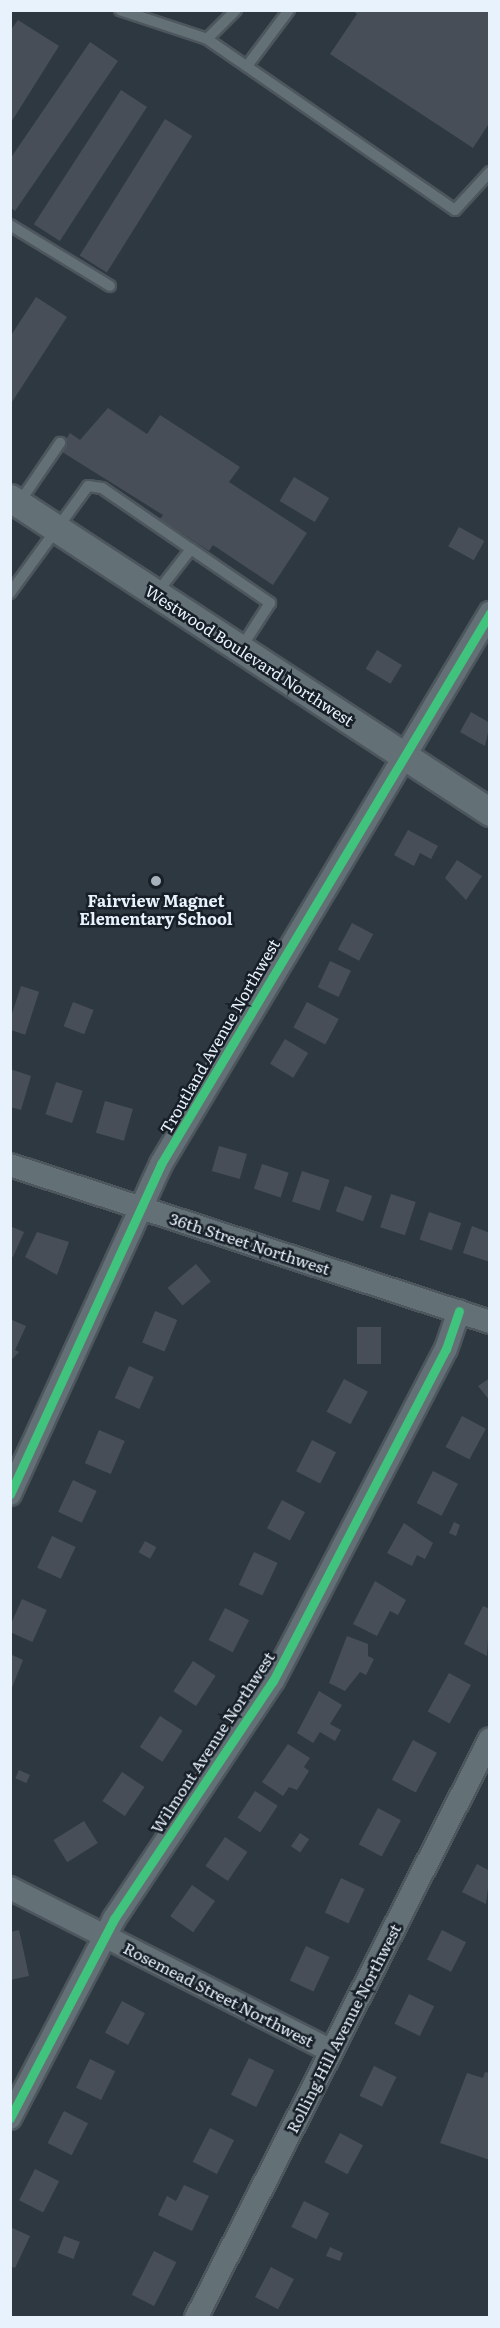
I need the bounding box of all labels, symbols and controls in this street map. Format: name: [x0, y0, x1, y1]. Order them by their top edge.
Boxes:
street label: Westwood Boulevard Northwest: [142, 580, 358, 730]
marker: Fairview Magnet Elementary School: [149, 874, 163, 888]
place label: Fairview Magnet Elementary School: [79, 890, 233, 928]
street label: Troutland Avenue Northwest: [155, 935, 283, 1137]
street label: 36th Street Northwest: [167, 1208, 333, 1278]
street label: Wilmont Avenue Northwest: [146, 1648, 278, 1836]
street label: Rolling Hill Avenue Northwest: [282, 1920, 404, 2136]
street label: Rosemead Street Northwest: [121, 1938, 317, 2050]

